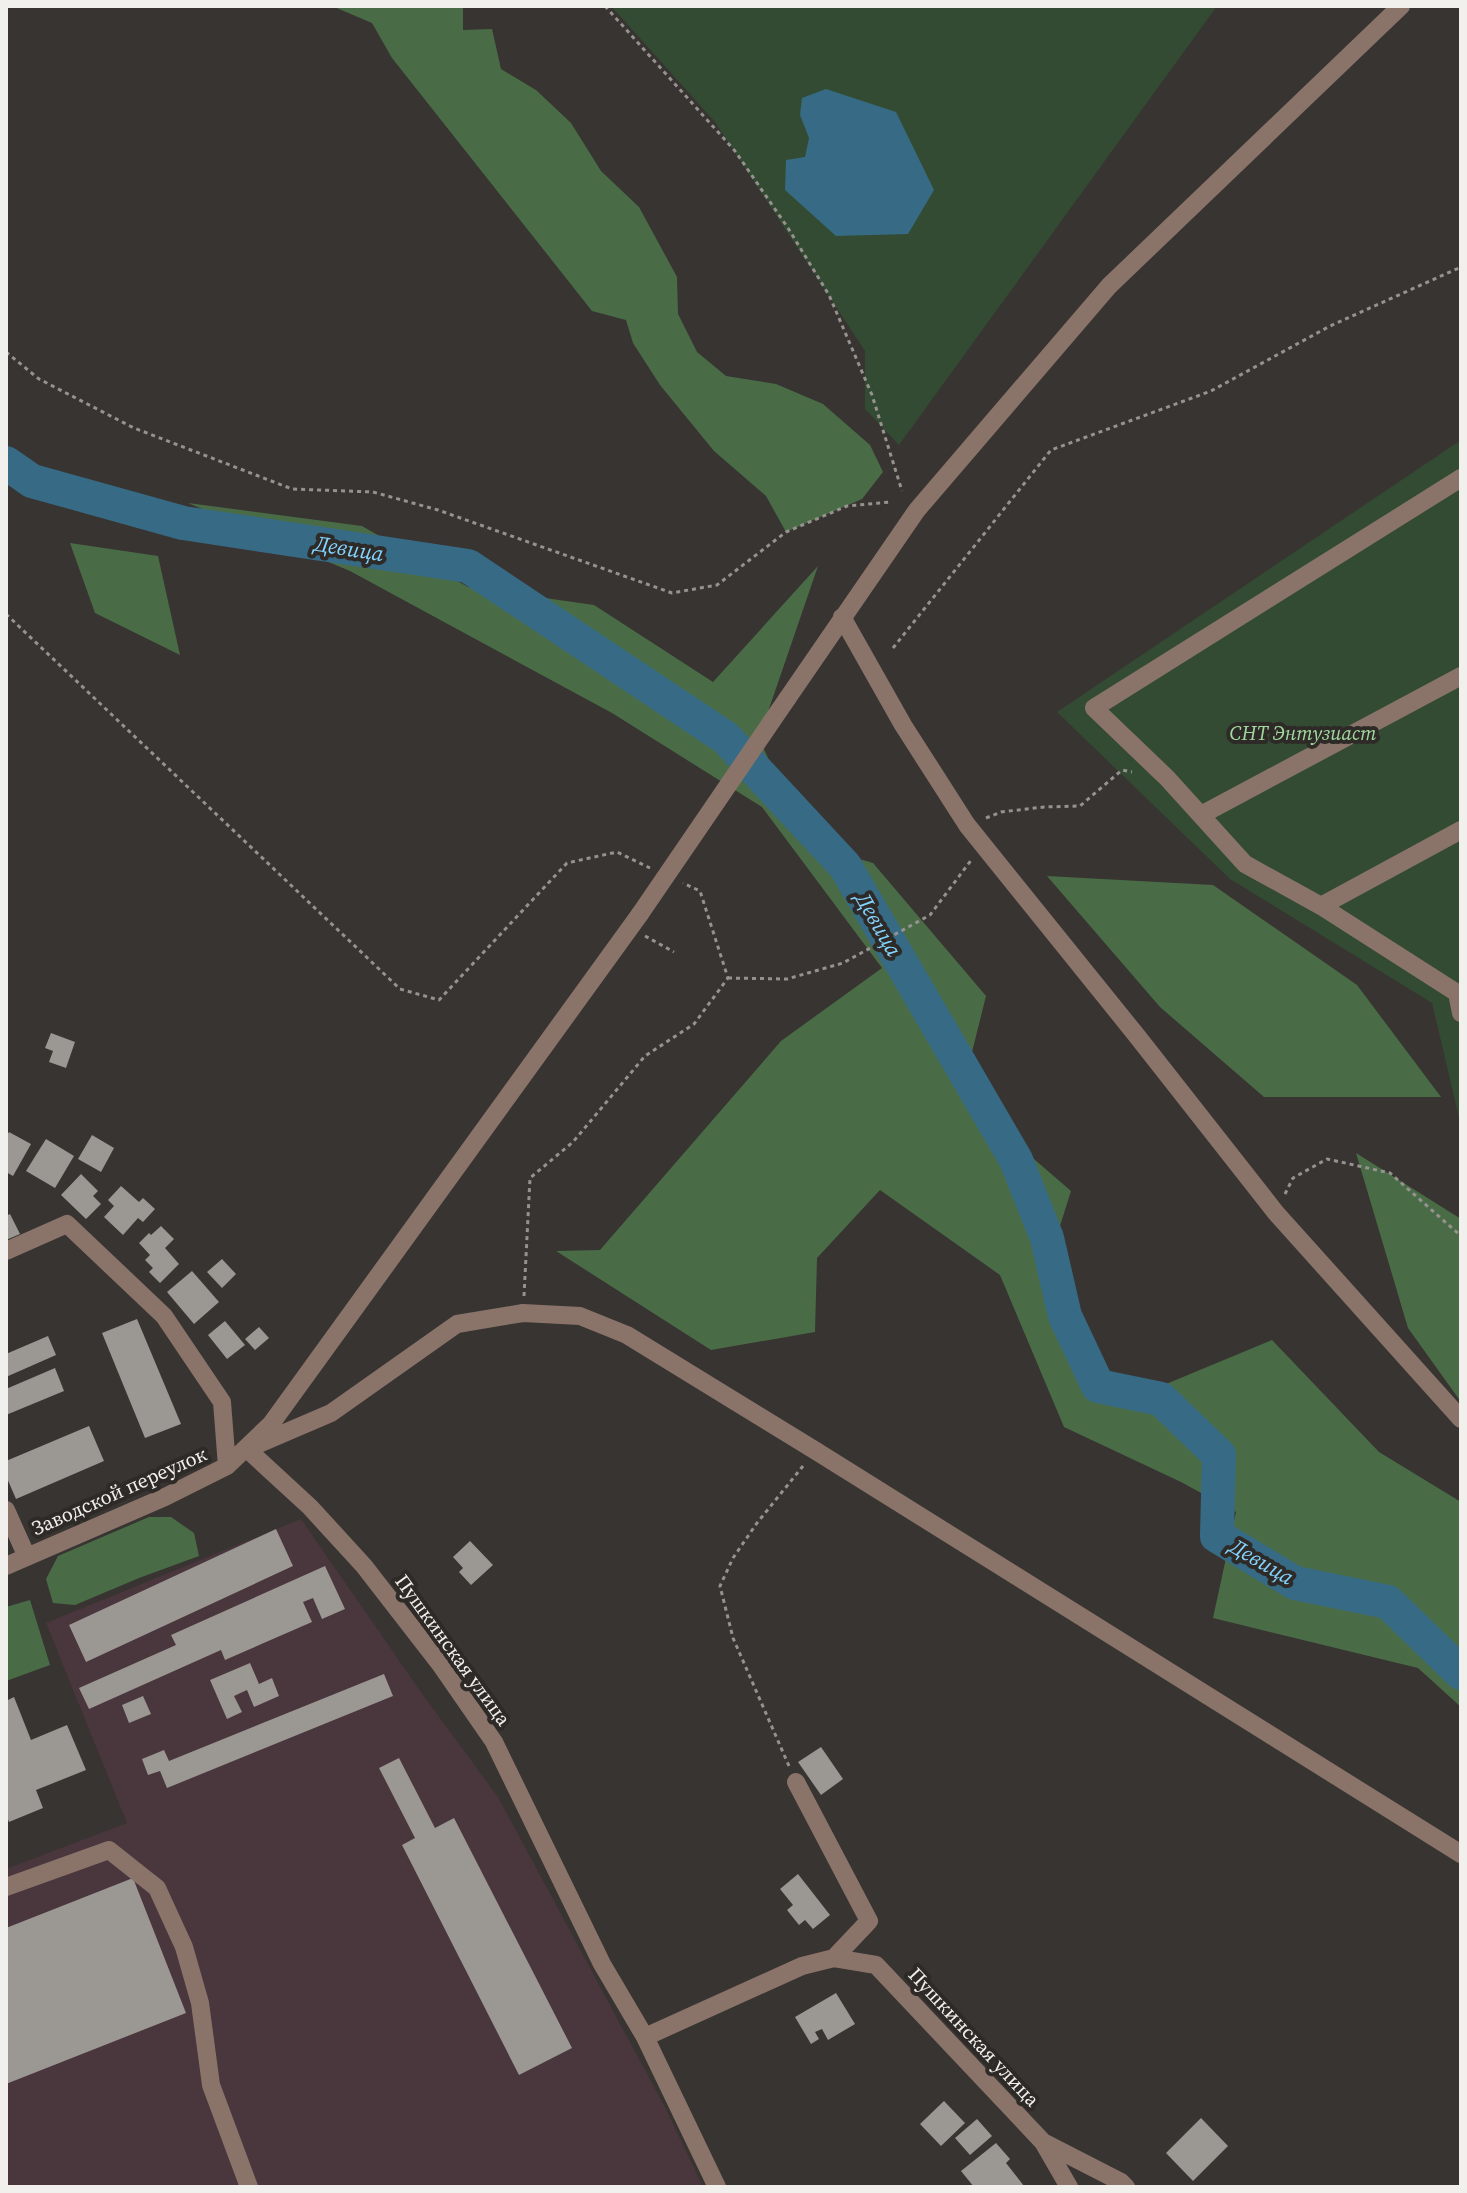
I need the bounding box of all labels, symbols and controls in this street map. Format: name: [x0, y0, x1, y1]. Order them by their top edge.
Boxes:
water label: Девица: [310, 527, 386, 568]
park label: СНТ Энтузиаст: [1230, 719, 1377, 747]
water label: Девица: [848, 884, 910, 962]
street label: Заводской переулок: [27, 1440, 211, 1542]
water label: Девица: [1222, 1530, 1300, 1592]
street label: Пушкинская улица: [388, 1569, 518, 1732]
street label: Пушкинская улица: [902, 1961, 1047, 2113]

